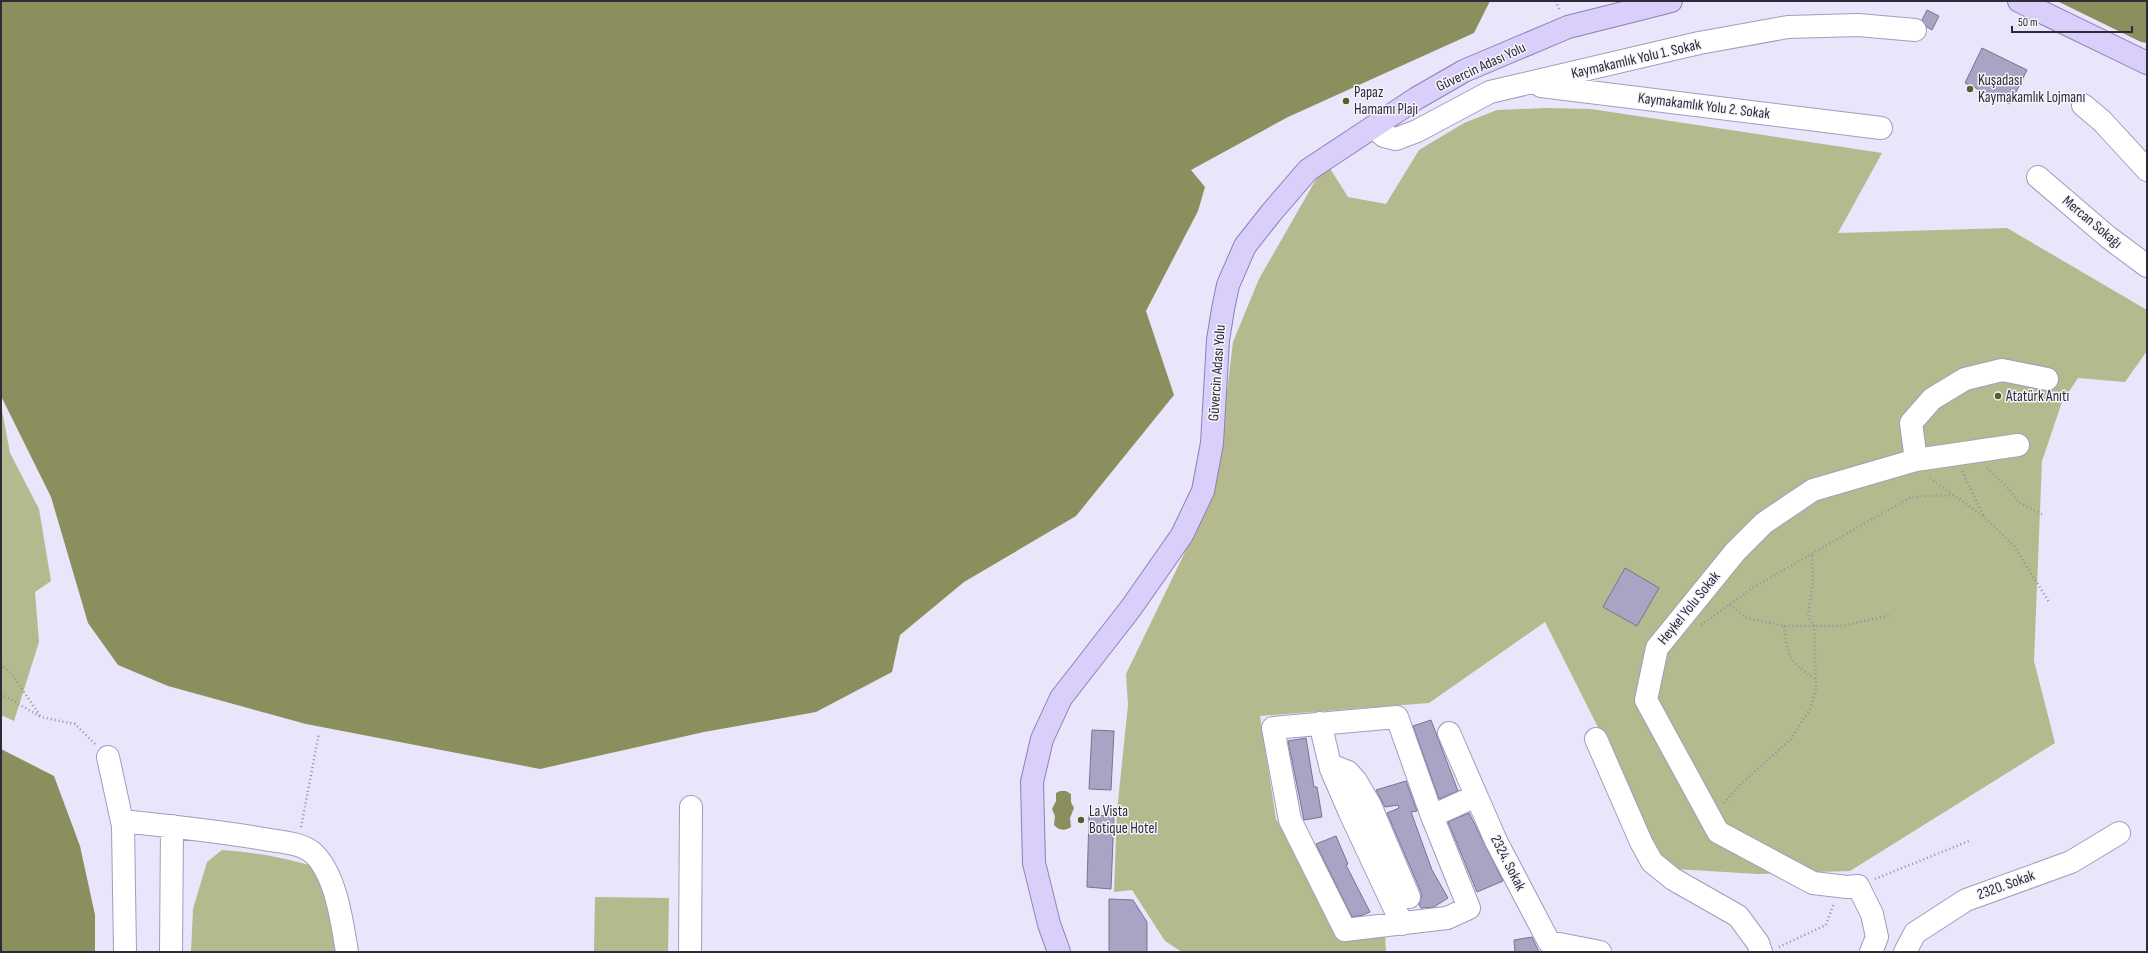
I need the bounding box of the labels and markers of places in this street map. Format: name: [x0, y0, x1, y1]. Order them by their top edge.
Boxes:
place label: Kuşadası Kaymakamlık Lojmanı: [1978, 71, 2085, 107]
place label: Papaz Hamamı Plajı: [1354, 83, 1418, 119]
marker: Kuşadası Kaymakamlık Lojmanı: [1965, 84, 1975, 94]
marker: Papaz Hamamı Plajı: [1341, 96, 1351, 106]
place label: Atatürk Anıtı: [2005, 387, 2069, 406]
marker: Atatürk Anıtı: [1993, 391, 2003, 401]
place label: La Vista Botique Hotel: [1089, 802, 1157, 838]
marker: La Vista Botique Hotel: [1076, 815, 1086, 825]

